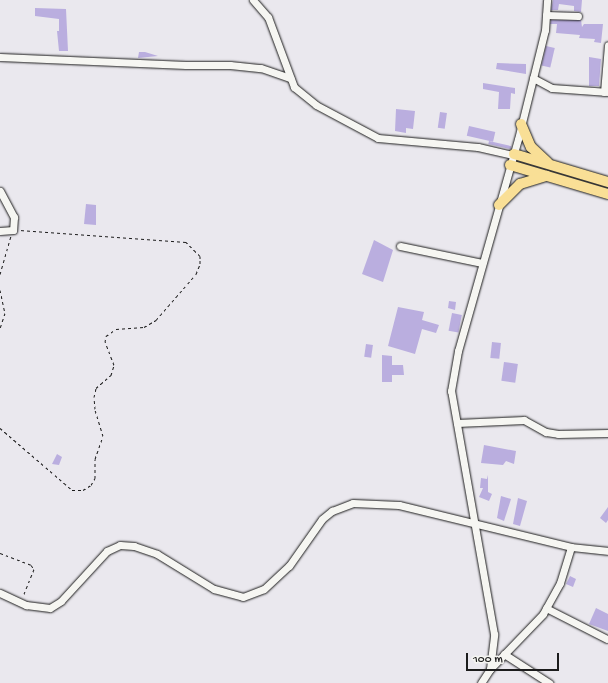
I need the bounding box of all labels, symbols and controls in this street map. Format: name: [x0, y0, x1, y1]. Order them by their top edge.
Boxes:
scale bar: [468, 645, 561, 671]
text: 100 m: [473, 653, 503, 667]

